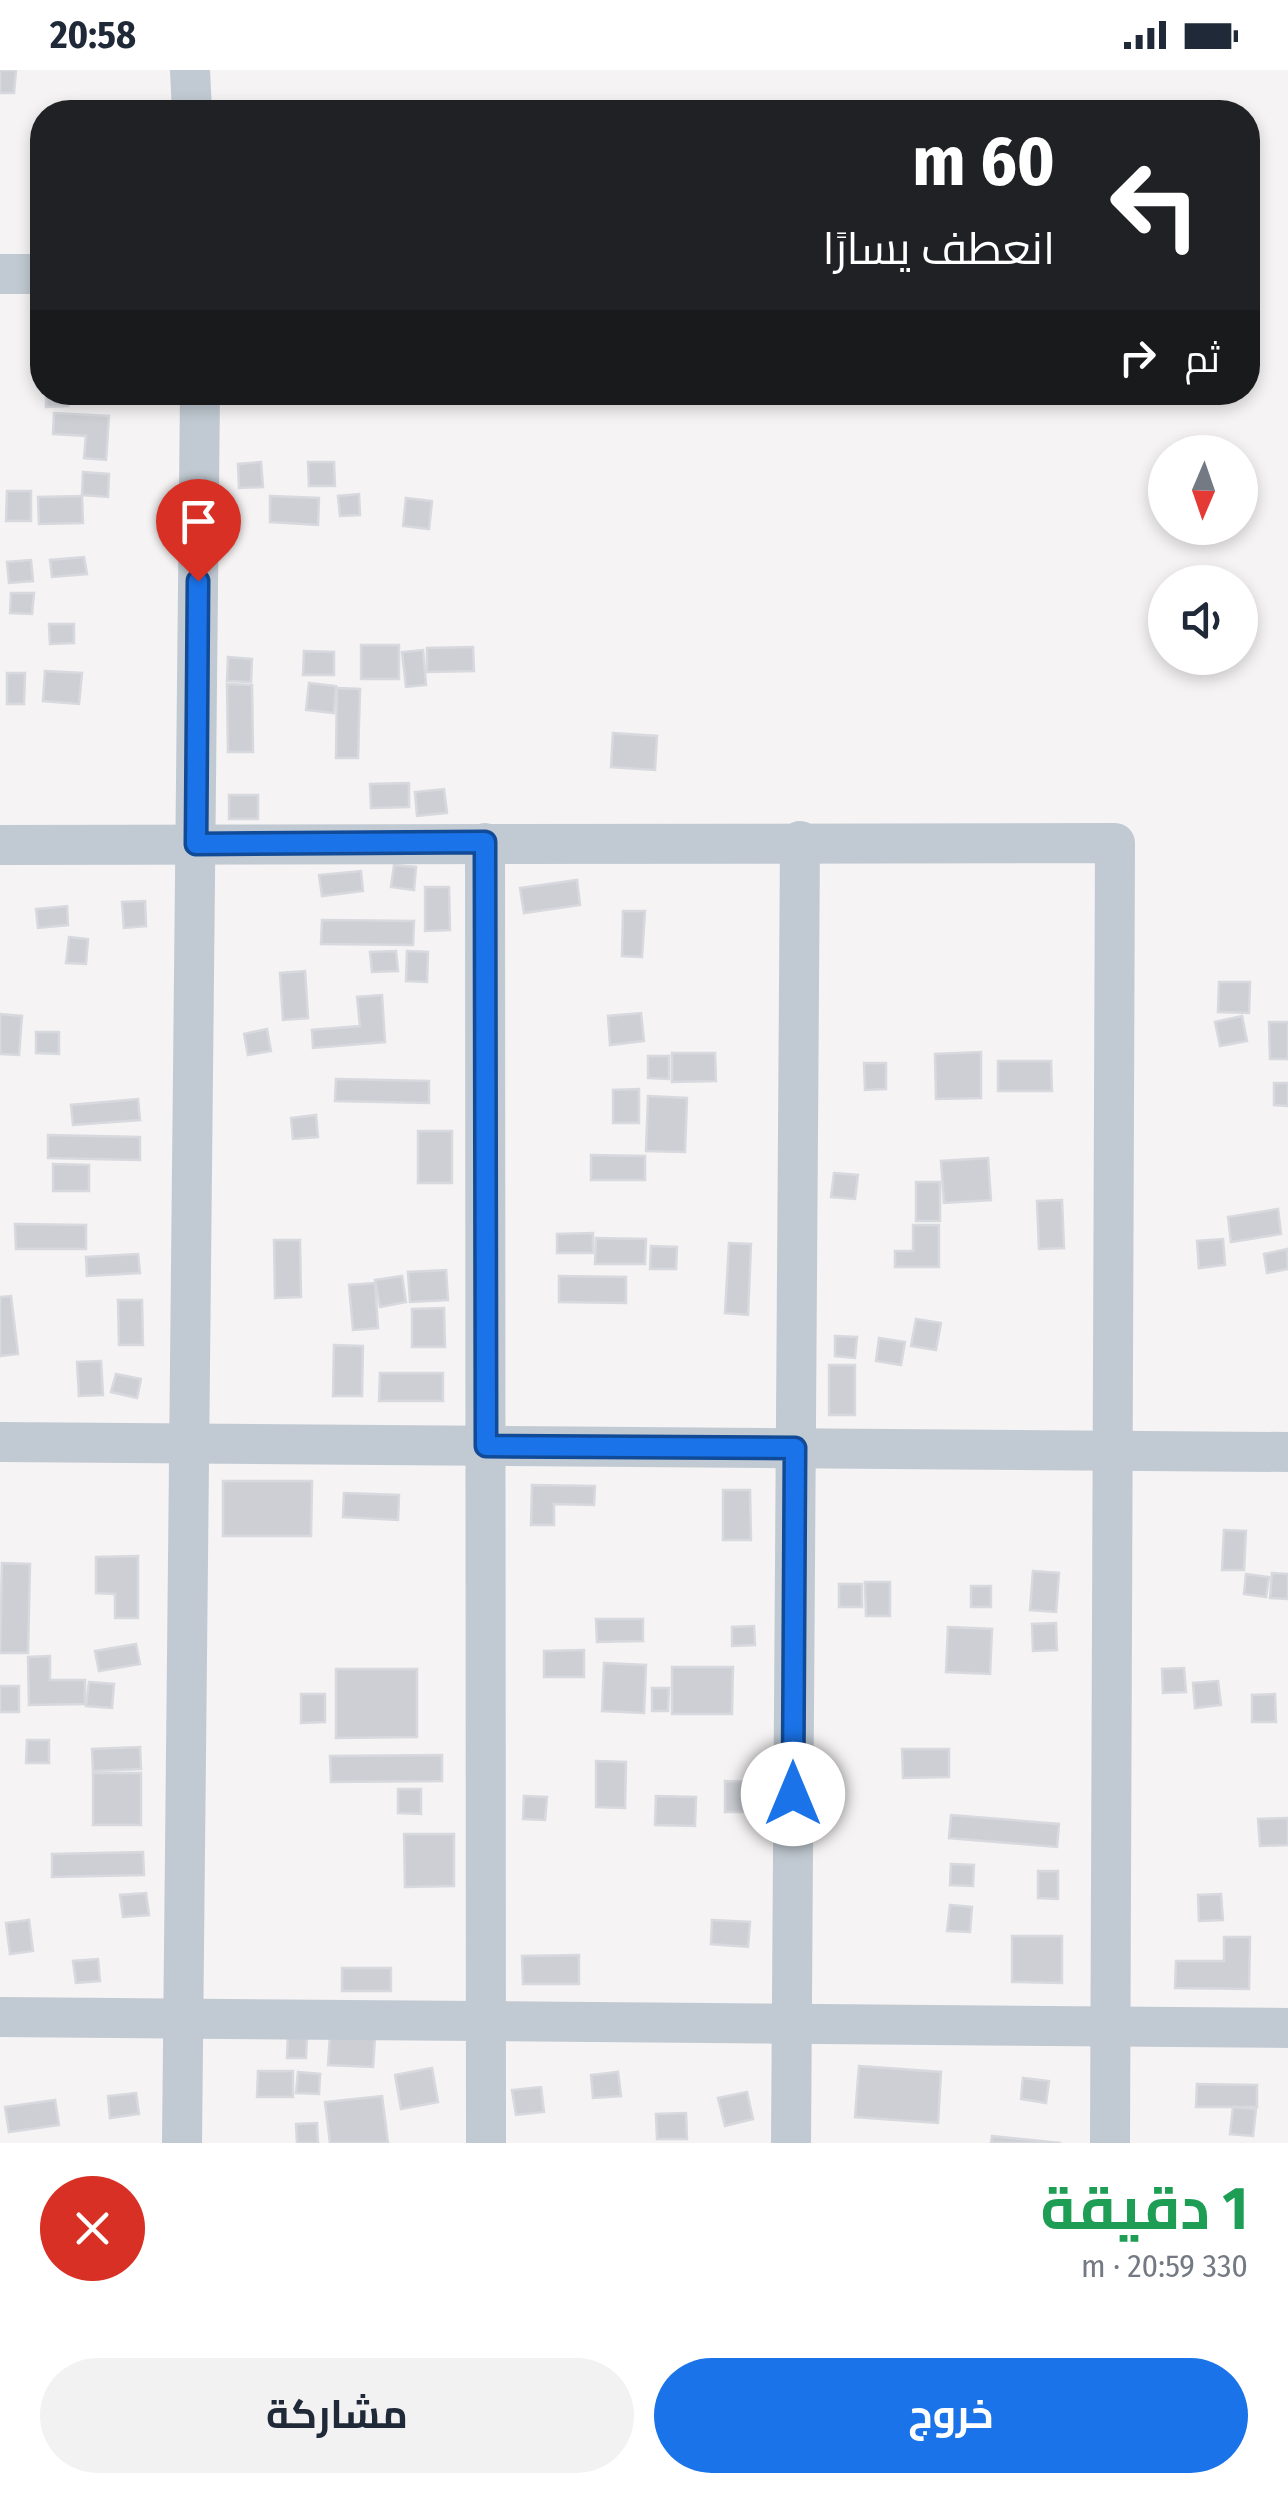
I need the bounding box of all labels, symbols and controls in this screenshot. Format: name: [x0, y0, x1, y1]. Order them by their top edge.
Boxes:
text: 20:58: [50, 12, 136, 58]
text: 60 m: [912, 120, 1055, 204]
icon: left: [1090, 140, 1220, 270]
text: انعطف يسارًا: [823, 222, 1055, 276]
icon: right: [1110, 330, 1165, 385]
text: ثم: [1185, 336, 1220, 382]
north arrow: [1148, 435, 1258, 545]
map controls: [1148, 435, 1258, 675]
pin: [156, 479, 241, 582]
icon: arrive: [171, 494, 226, 549]
button: sound: [1148, 565, 1258, 675]
position arrow: [741, 1742, 845, 1846]
text: 1 دقيقة: [1041, 2173, 1248, 2245]
button: close: [40, 2176, 145, 2281]
text: 330 m · 20:59: [1081, 2247, 1248, 2285]
button: مشاركة: [40, 2358, 634, 2473]
button: خروج: [654, 2358, 1248, 2473]

